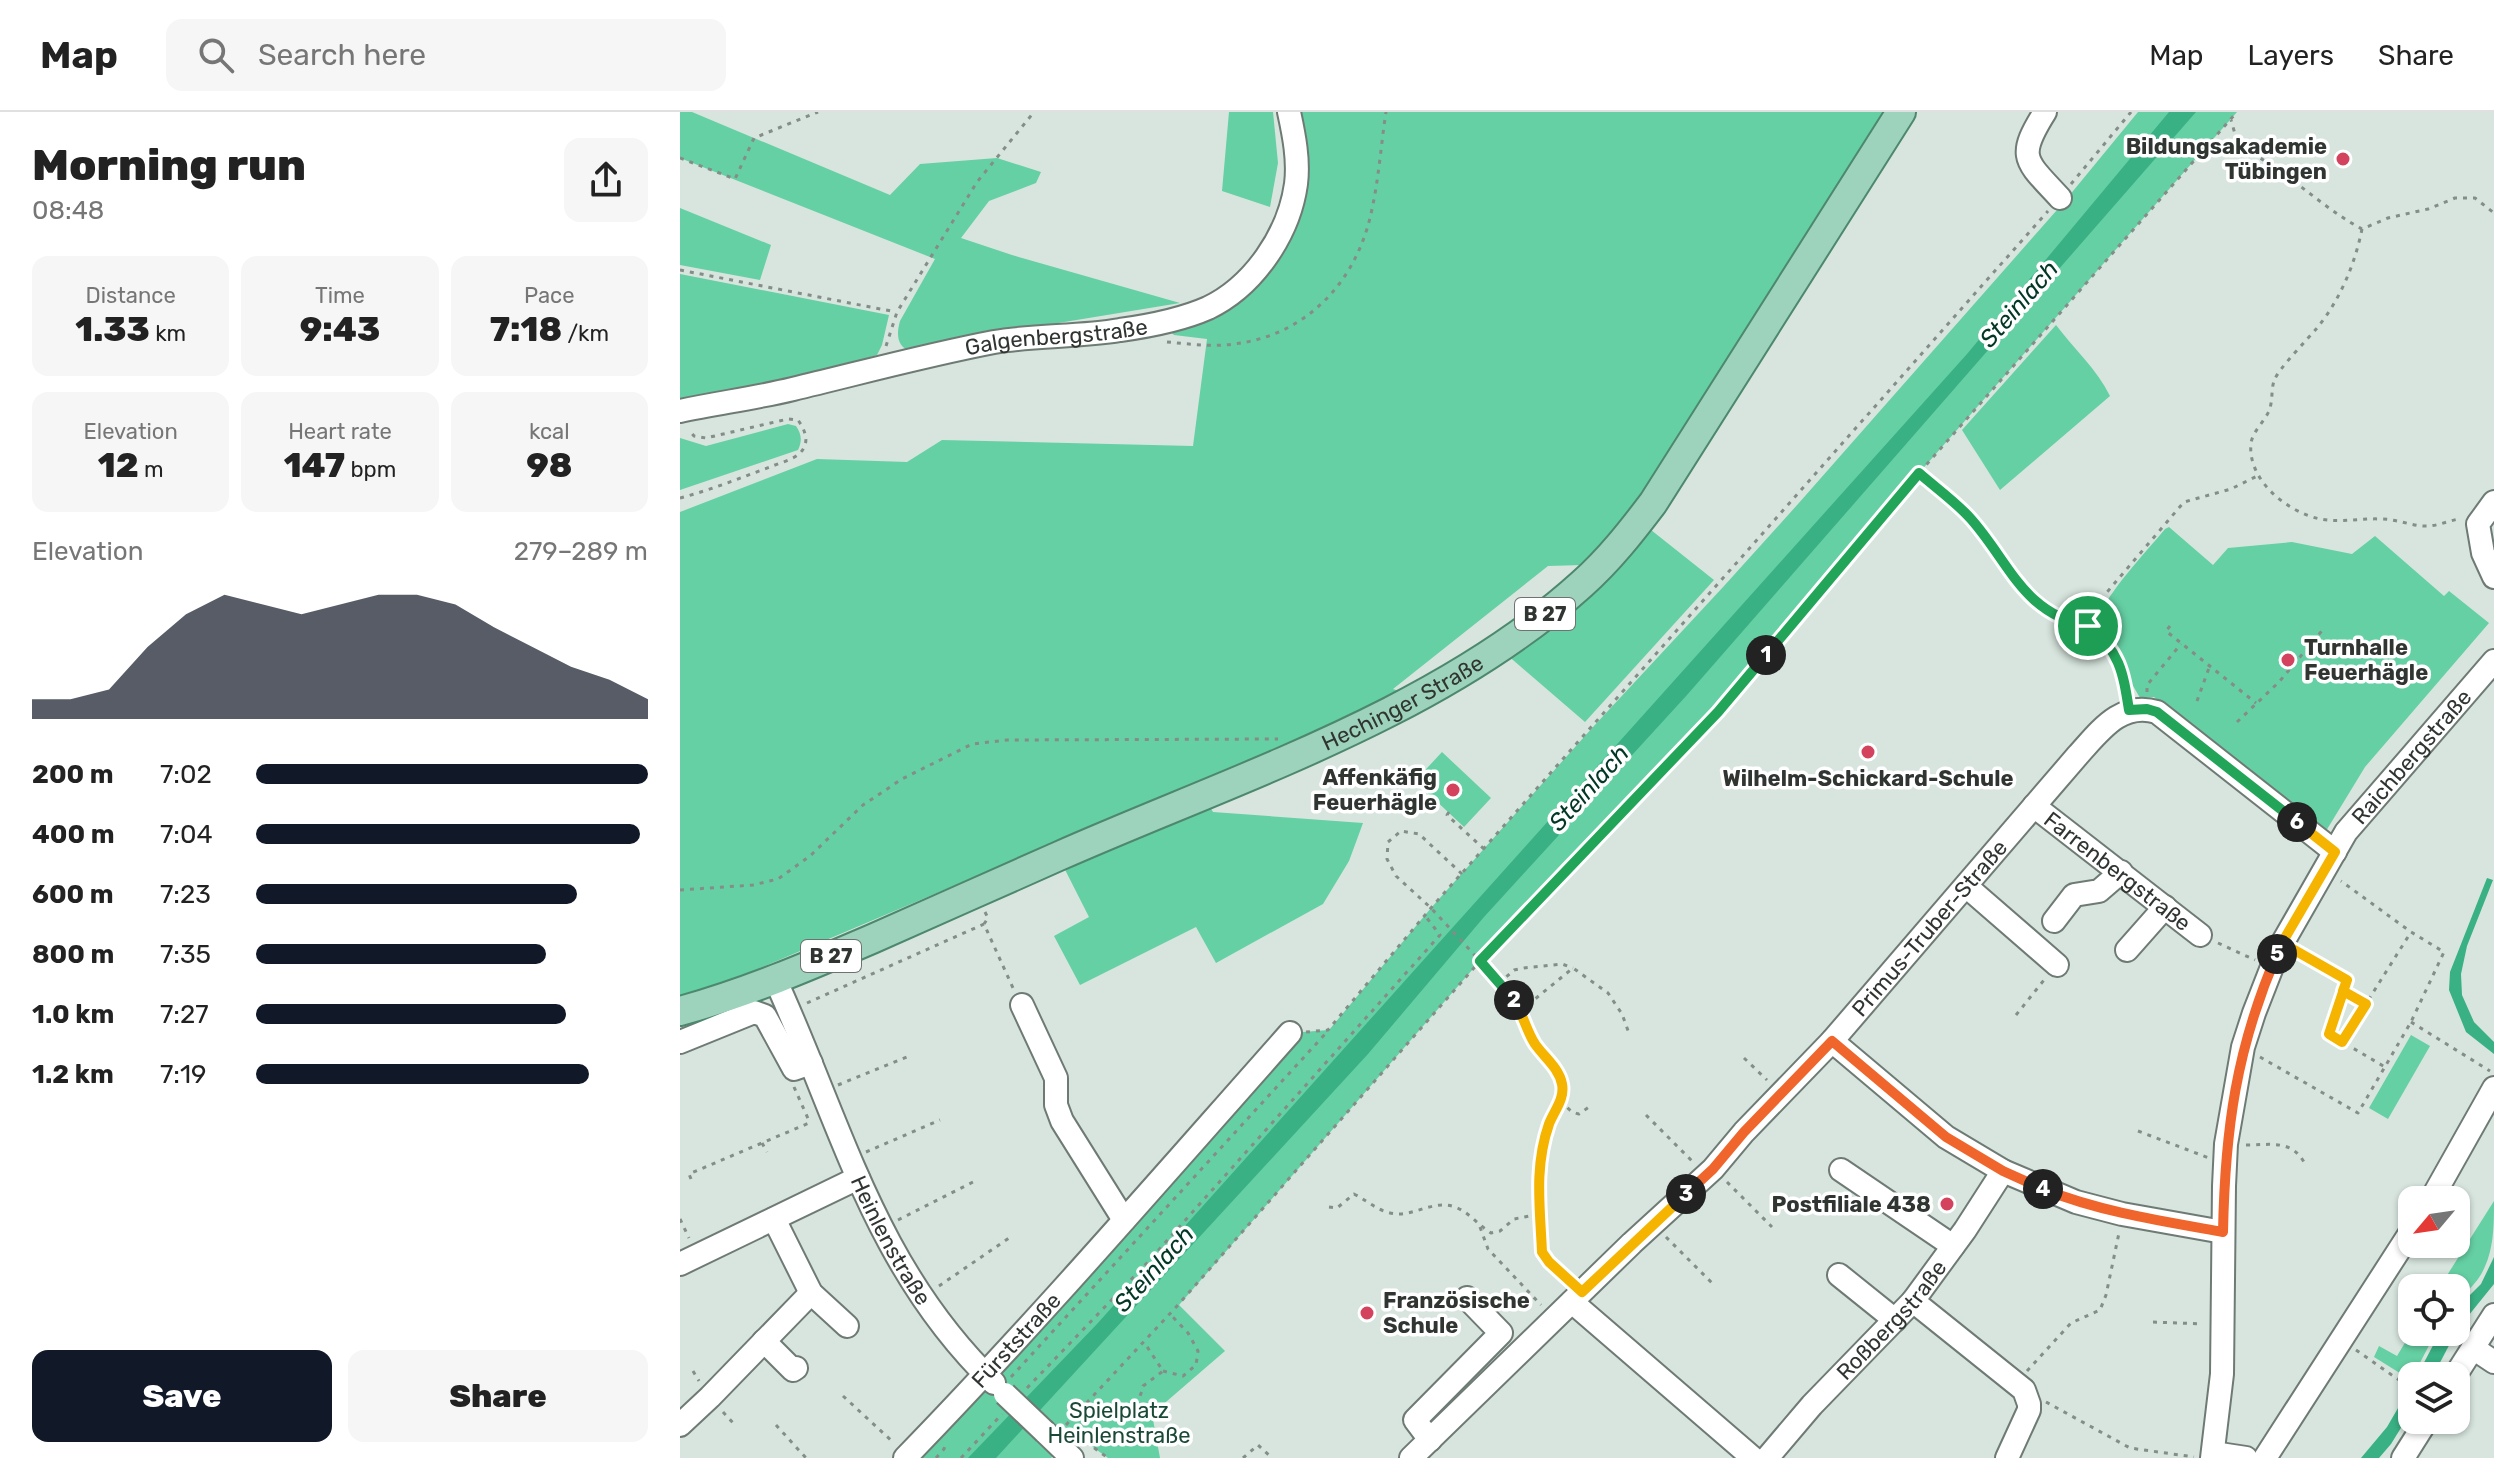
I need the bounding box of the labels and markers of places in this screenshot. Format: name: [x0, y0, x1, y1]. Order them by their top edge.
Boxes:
place label: Bildungsakademie Tübingen: [2126, 133, 2327, 185]
marker: Bildungsakademie Tübingen: [2334, 150, 2352, 168]
pin: [2054, 592, 2122, 660]
place label: Turnhalle Feuerhägle: [2304, 634, 2428, 686]
pin: 1: [1746, 635, 1786, 675]
marker: Turnhalle Feuerhägle: [2279, 651, 2297, 669]
marker: Wilhelm-Schickard-Schule: [1859, 743, 1877, 761]
place label: Affenkäfig Feuerhägle: [1313, 764, 1437, 816]
place label: Wilhelm-Schickard-Schule: [1722, 765, 2014, 792]
marker: Affenkäfig Feuerhägle: [1444, 781, 1462, 799]
pin: 6: [2277, 802, 2317, 842]
pin: 5: [2257, 934, 2297, 974]
pin: 2: [1494, 980, 1534, 1020]
pin: 4: [2023, 1169, 2063, 1209]
pin: 3: [1666, 1174, 1706, 1214]
place label: Postfiliale 438: [1772, 1191, 1931, 1218]
marker: Postfiliale 438: [1938, 1195, 1956, 1213]
place label: Französische Schule: [1383, 1287, 1530, 1339]
marker: Französische Schule: [1358, 1304, 1376, 1322]

